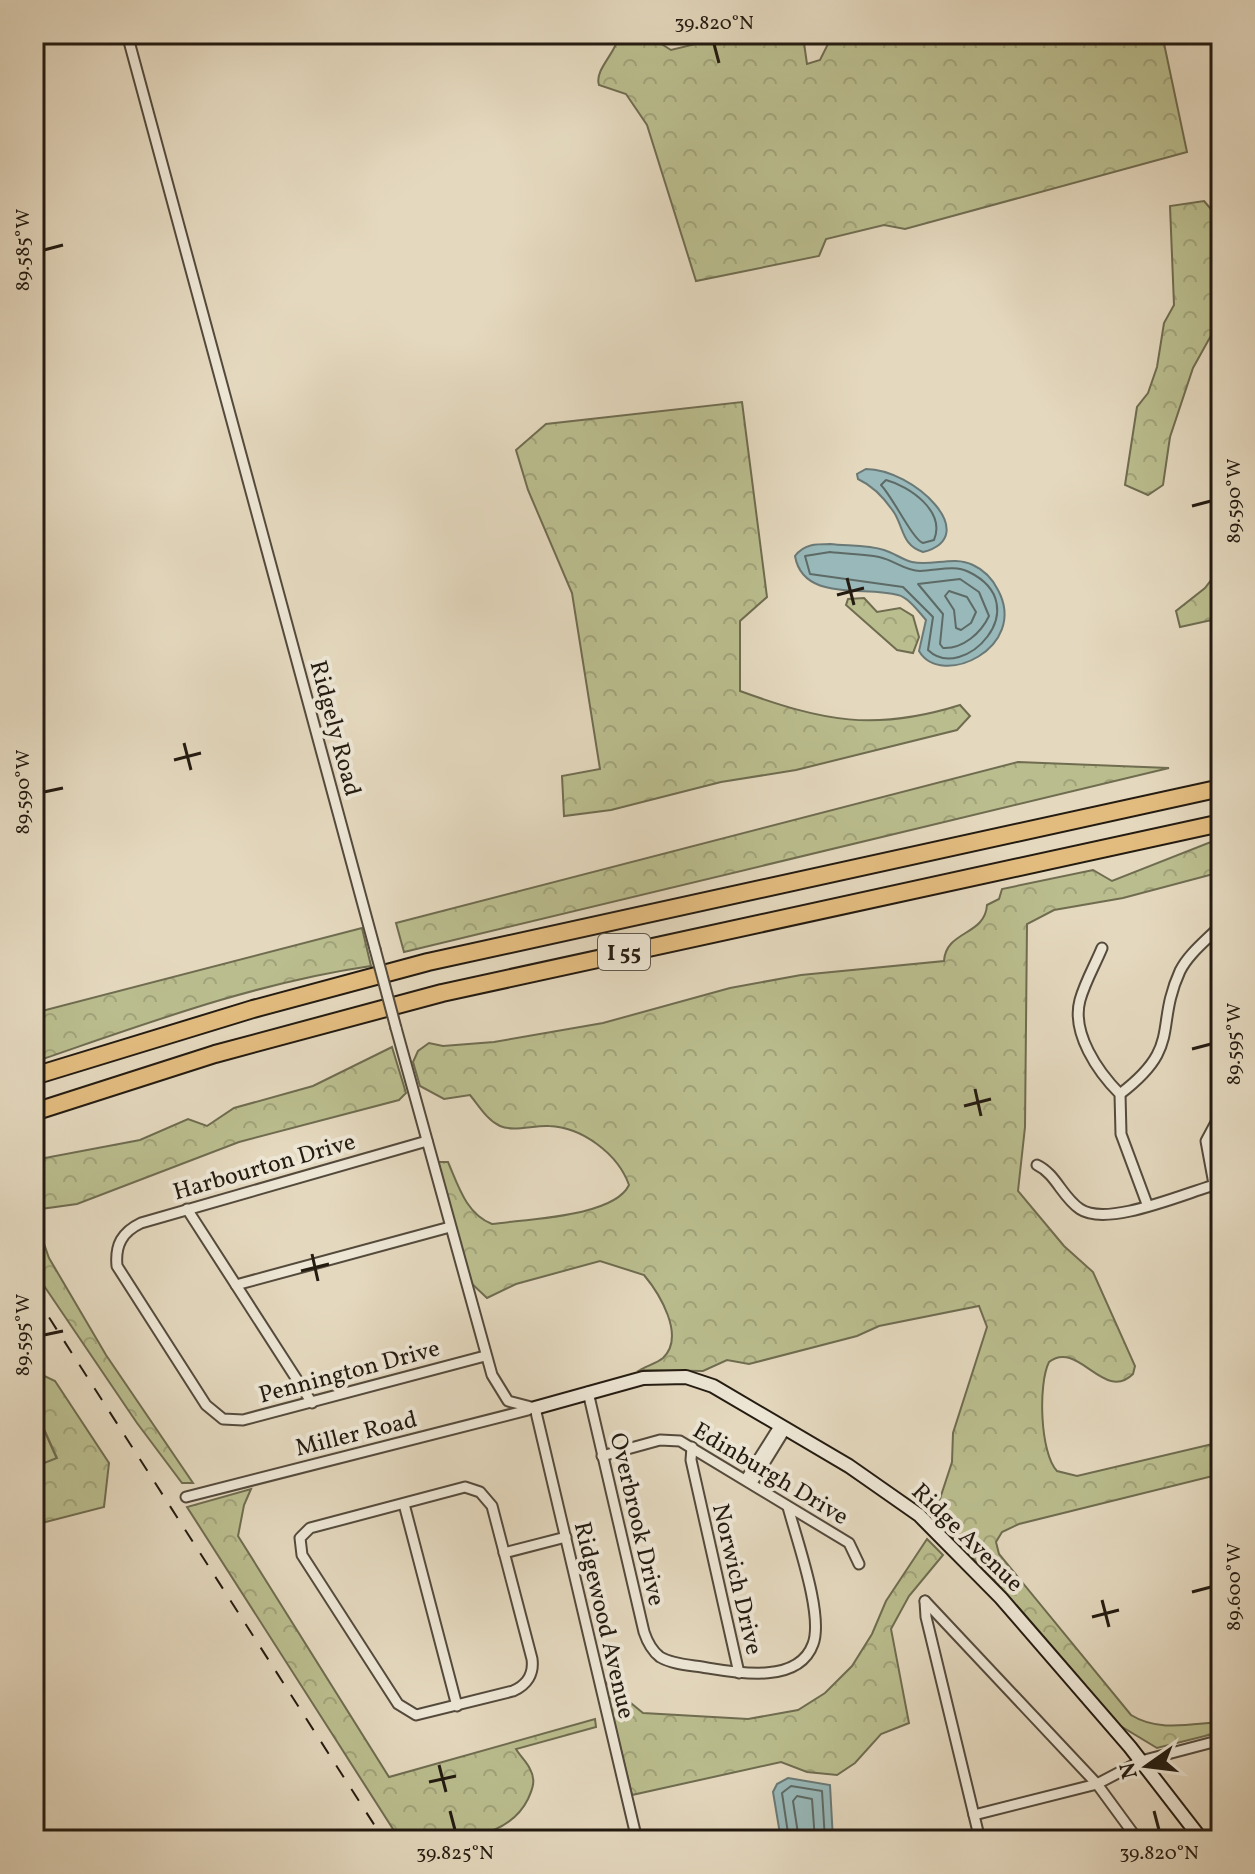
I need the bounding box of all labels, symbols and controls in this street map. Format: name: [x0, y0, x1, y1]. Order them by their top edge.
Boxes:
text: 39.820°N: [674, 10, 754, 38]
text: 89.585°W: [10, 209, 38, 291]
text: 89.590°W: [1221, 458, 1249, 544]
street label: Ridgely Road: [300, 657, 369, 800]
text: 89.590°W: [10, 749, 38, 835]
road number: I 55: [598, 934, 650, 970]
text: 89.595°W: [1221, 1003, 1249, 1085]
street label: Harbourton Drive: [169, 1126, 360, 1210]
text: 89.595°W: [10, 1294, 38, 1376]
street label: Pennington Drive: [255, 1332, 444, 1413]
street label: Miller Road: [292, 1403, 421, 1466]
street label: Edinburgh Drive: [686, 1415, 854, 1535]
street label: Overbrook Drive: [600, 1430, 672, 1609]
street label: Ridge Avenue: [903, 1476, 1030, 1601]
street label: Norwich Drive: [702, 1500, 770, 1658]
street label: Ridgewood Avenue: [564, 1519, 642, 1722]
text: 89.600°W: [1221, 1543, 1249, 1631]
north arrow: [1107, 1726, 1187, 1806]
text: N: [1113, 1759, 1147, 1782]
text: 39.825°N: [416, 1840, 494, 1868]
text: 39.820°N: [1119, 1840, 1199, 1868]

